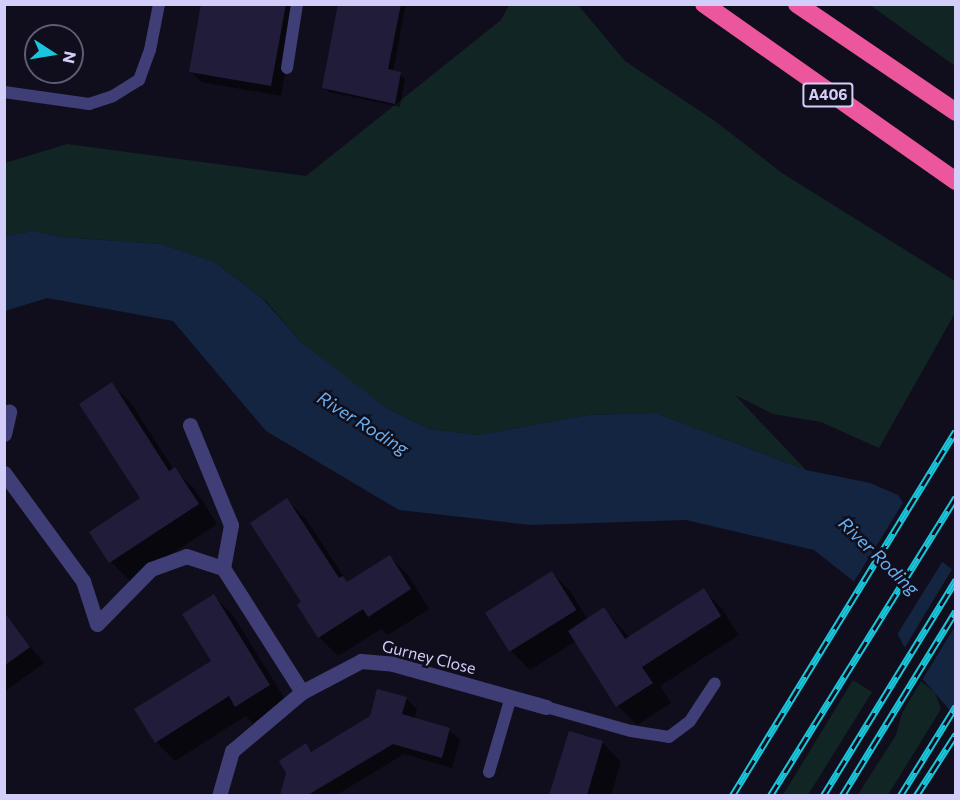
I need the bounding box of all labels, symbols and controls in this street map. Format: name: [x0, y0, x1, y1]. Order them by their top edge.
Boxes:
north arrow: [24, 24, 84, 84]
text: N: [60, 50, 81, 65]
road number: A406: [801, 83, 855, 107]
water label: River Roding: [314, 386, 412, 460]
water label: River Roding: [834, 512, 924, 600]
street label: Gurney Close: [380, 636, 478, 678]

